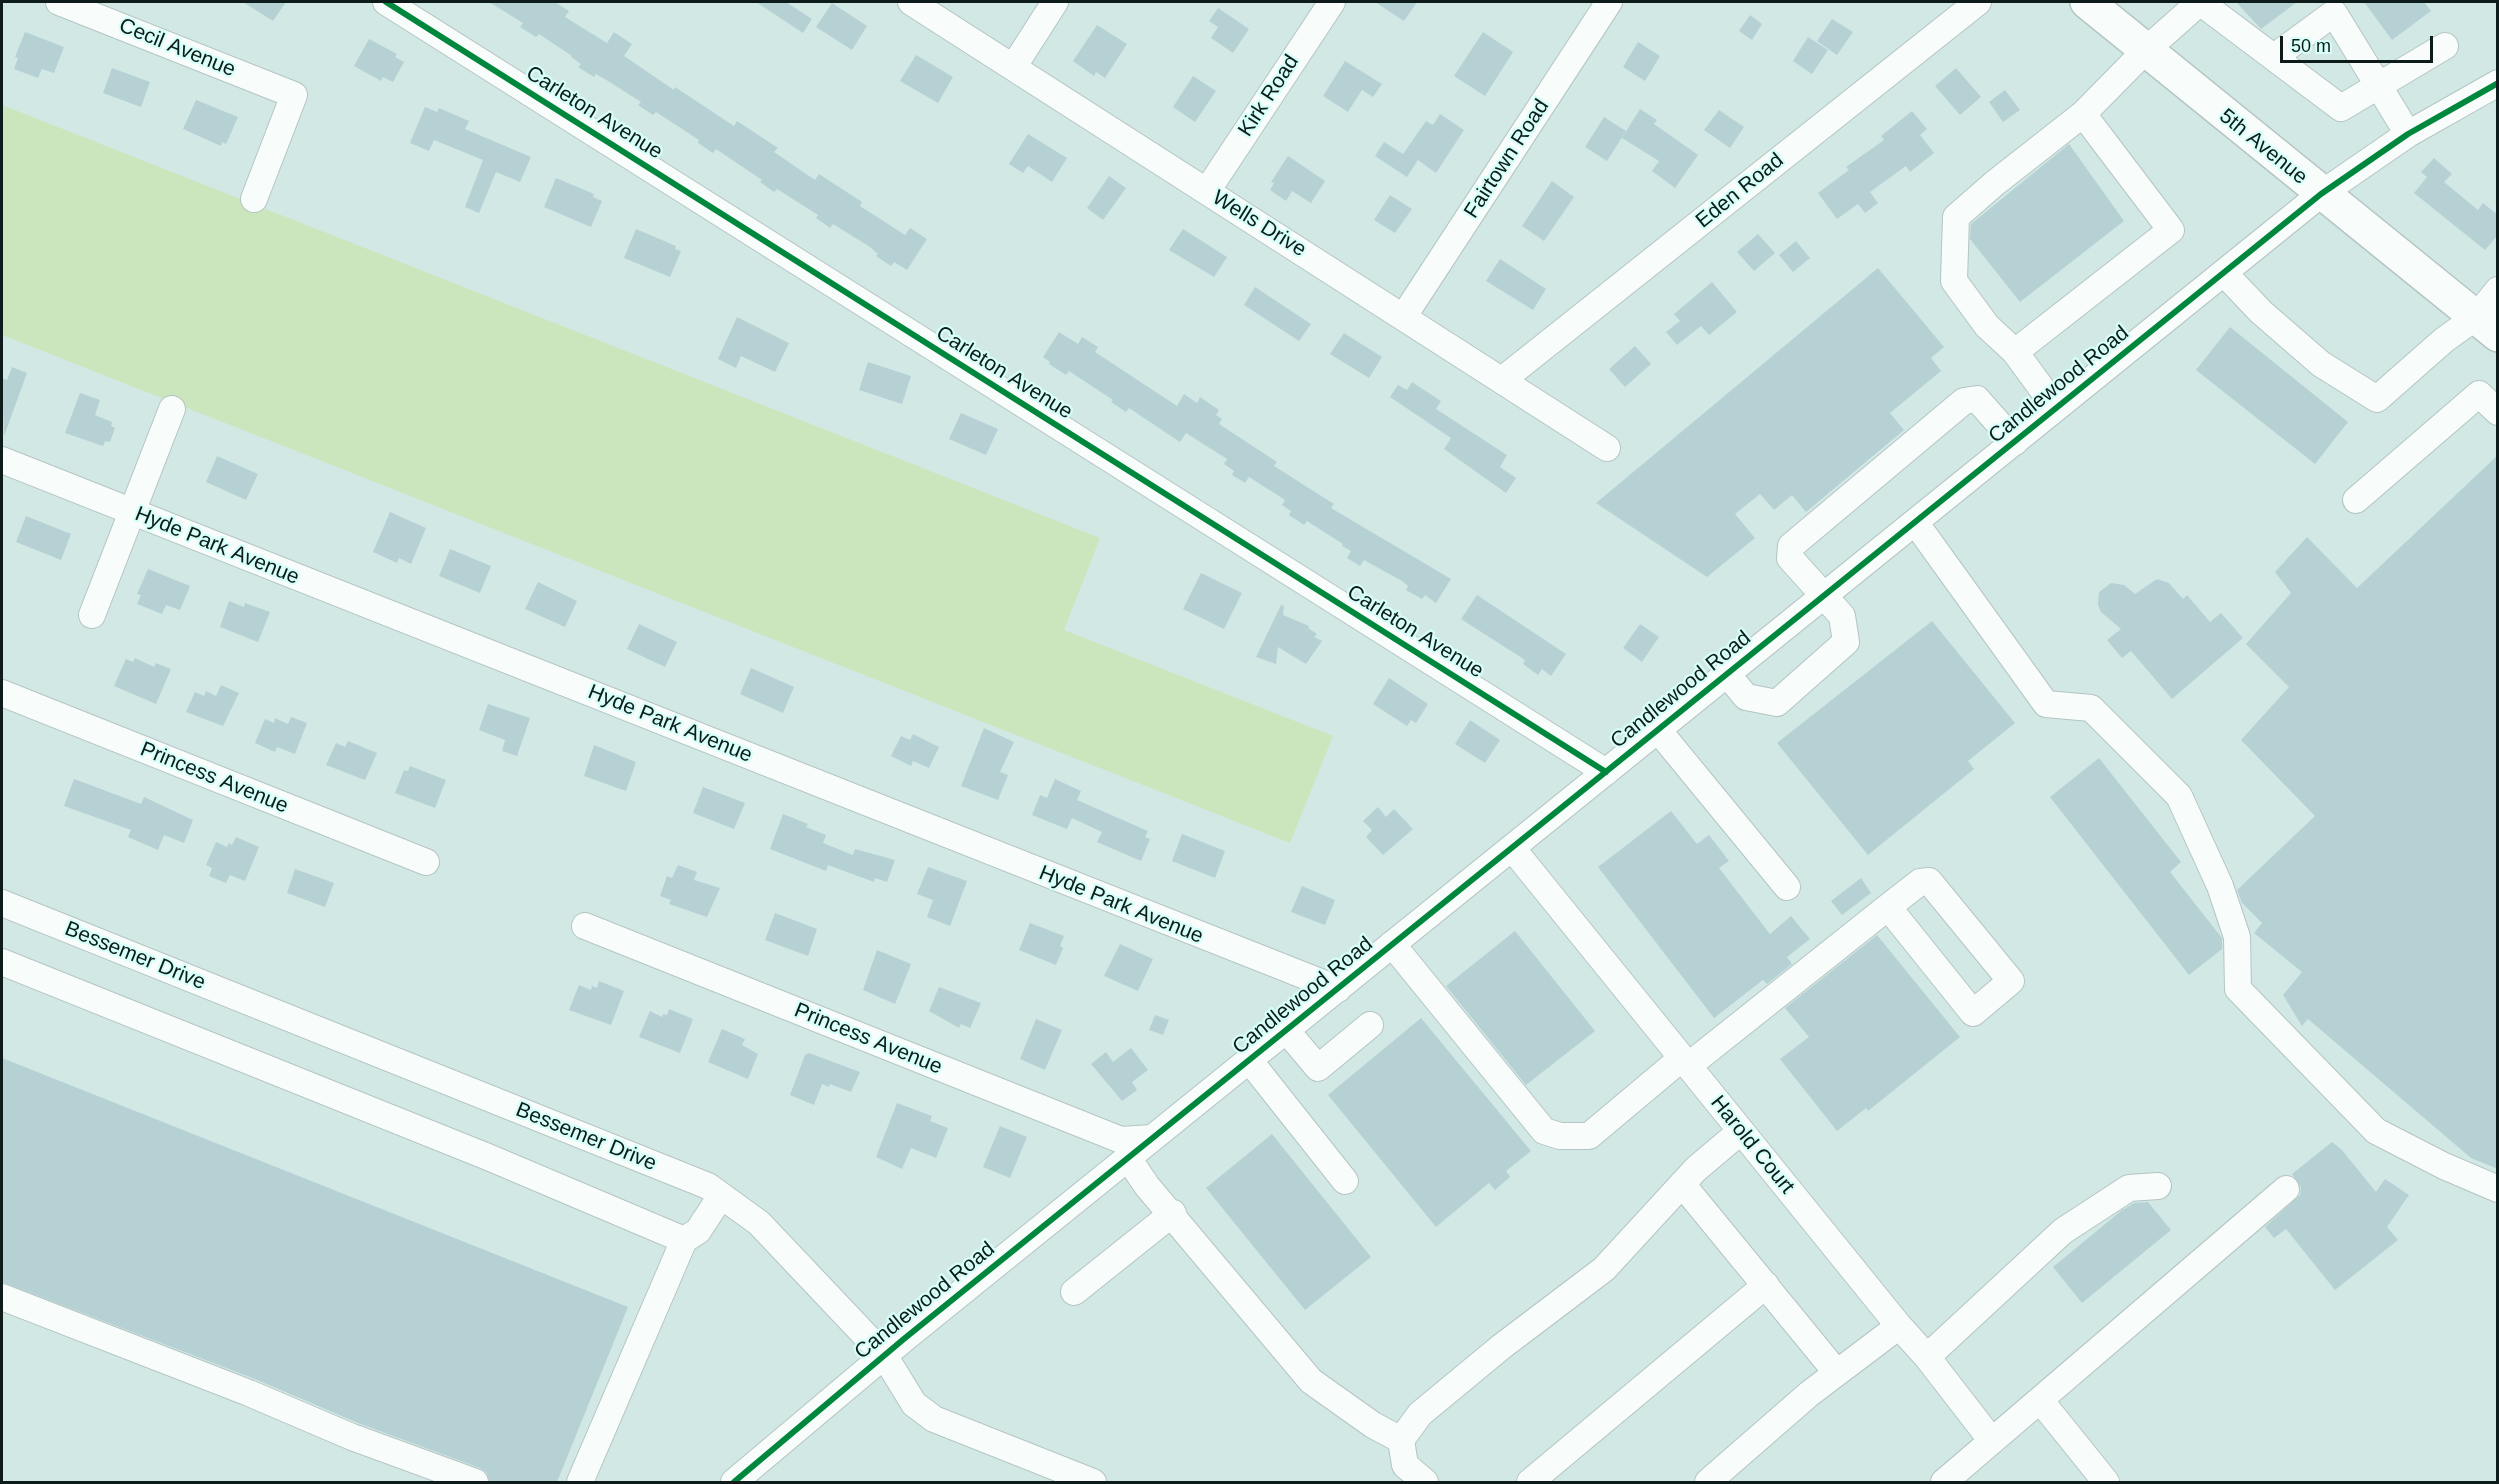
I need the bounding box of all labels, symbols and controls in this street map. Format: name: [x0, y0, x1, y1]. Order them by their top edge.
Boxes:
street label: Cecil Avenue: [115, 13, 239, 83]
scale bar: [2283, 24, 2436, 62]
text: 50 m: [2291, 36, 2331, 56]
street label: Kirk Road: [1233, 50, 1305, 142]
street label: Carleton Avenue: [521, 61, 667, 165]
street label: Fairtown Road: [1459, 95, 1555, 223]
street label: 5th Avenue: [2214, 104, 2312, 190]
street label: Eden Road: [1691, 148, 1789, 234]
street label: Wells Drive: [1207, 185, 1311, 263]
street label: Carleton Avenue: [931, 321, 1077, 425]
street label: Candlewood Road: [1984, 321, 2134, 449]
street label: Hyde Park Avenue: [131, 502, 303, 590]
street label: Carleton Avenue: [1342, 580, 1488, 684]
street label: Candlewood Road: [1606, 626, 1756, 754]
street label: Hyde Park Avenue: [584, 680, 756, 768]
street label: Princess Avenue: [136, 737, 292, 819]
street label: Hyde Park Avenue: [1035, 861, 1207, 949]
street label: Bessemer Drive: [61, 916, 209, 996]
street label: Candlewood Road: [1228, 932, 1378, 1060]
street label: Princess Avenue: [790, 998, 946, 1080]
street label: Harold Court: [1705, 1091, 1799, 1199]
street label: Bessemer Drive: [512, 1097, 660, 1177]
street label: Candlewood Road: [850, 1237, 1000, 1365]

